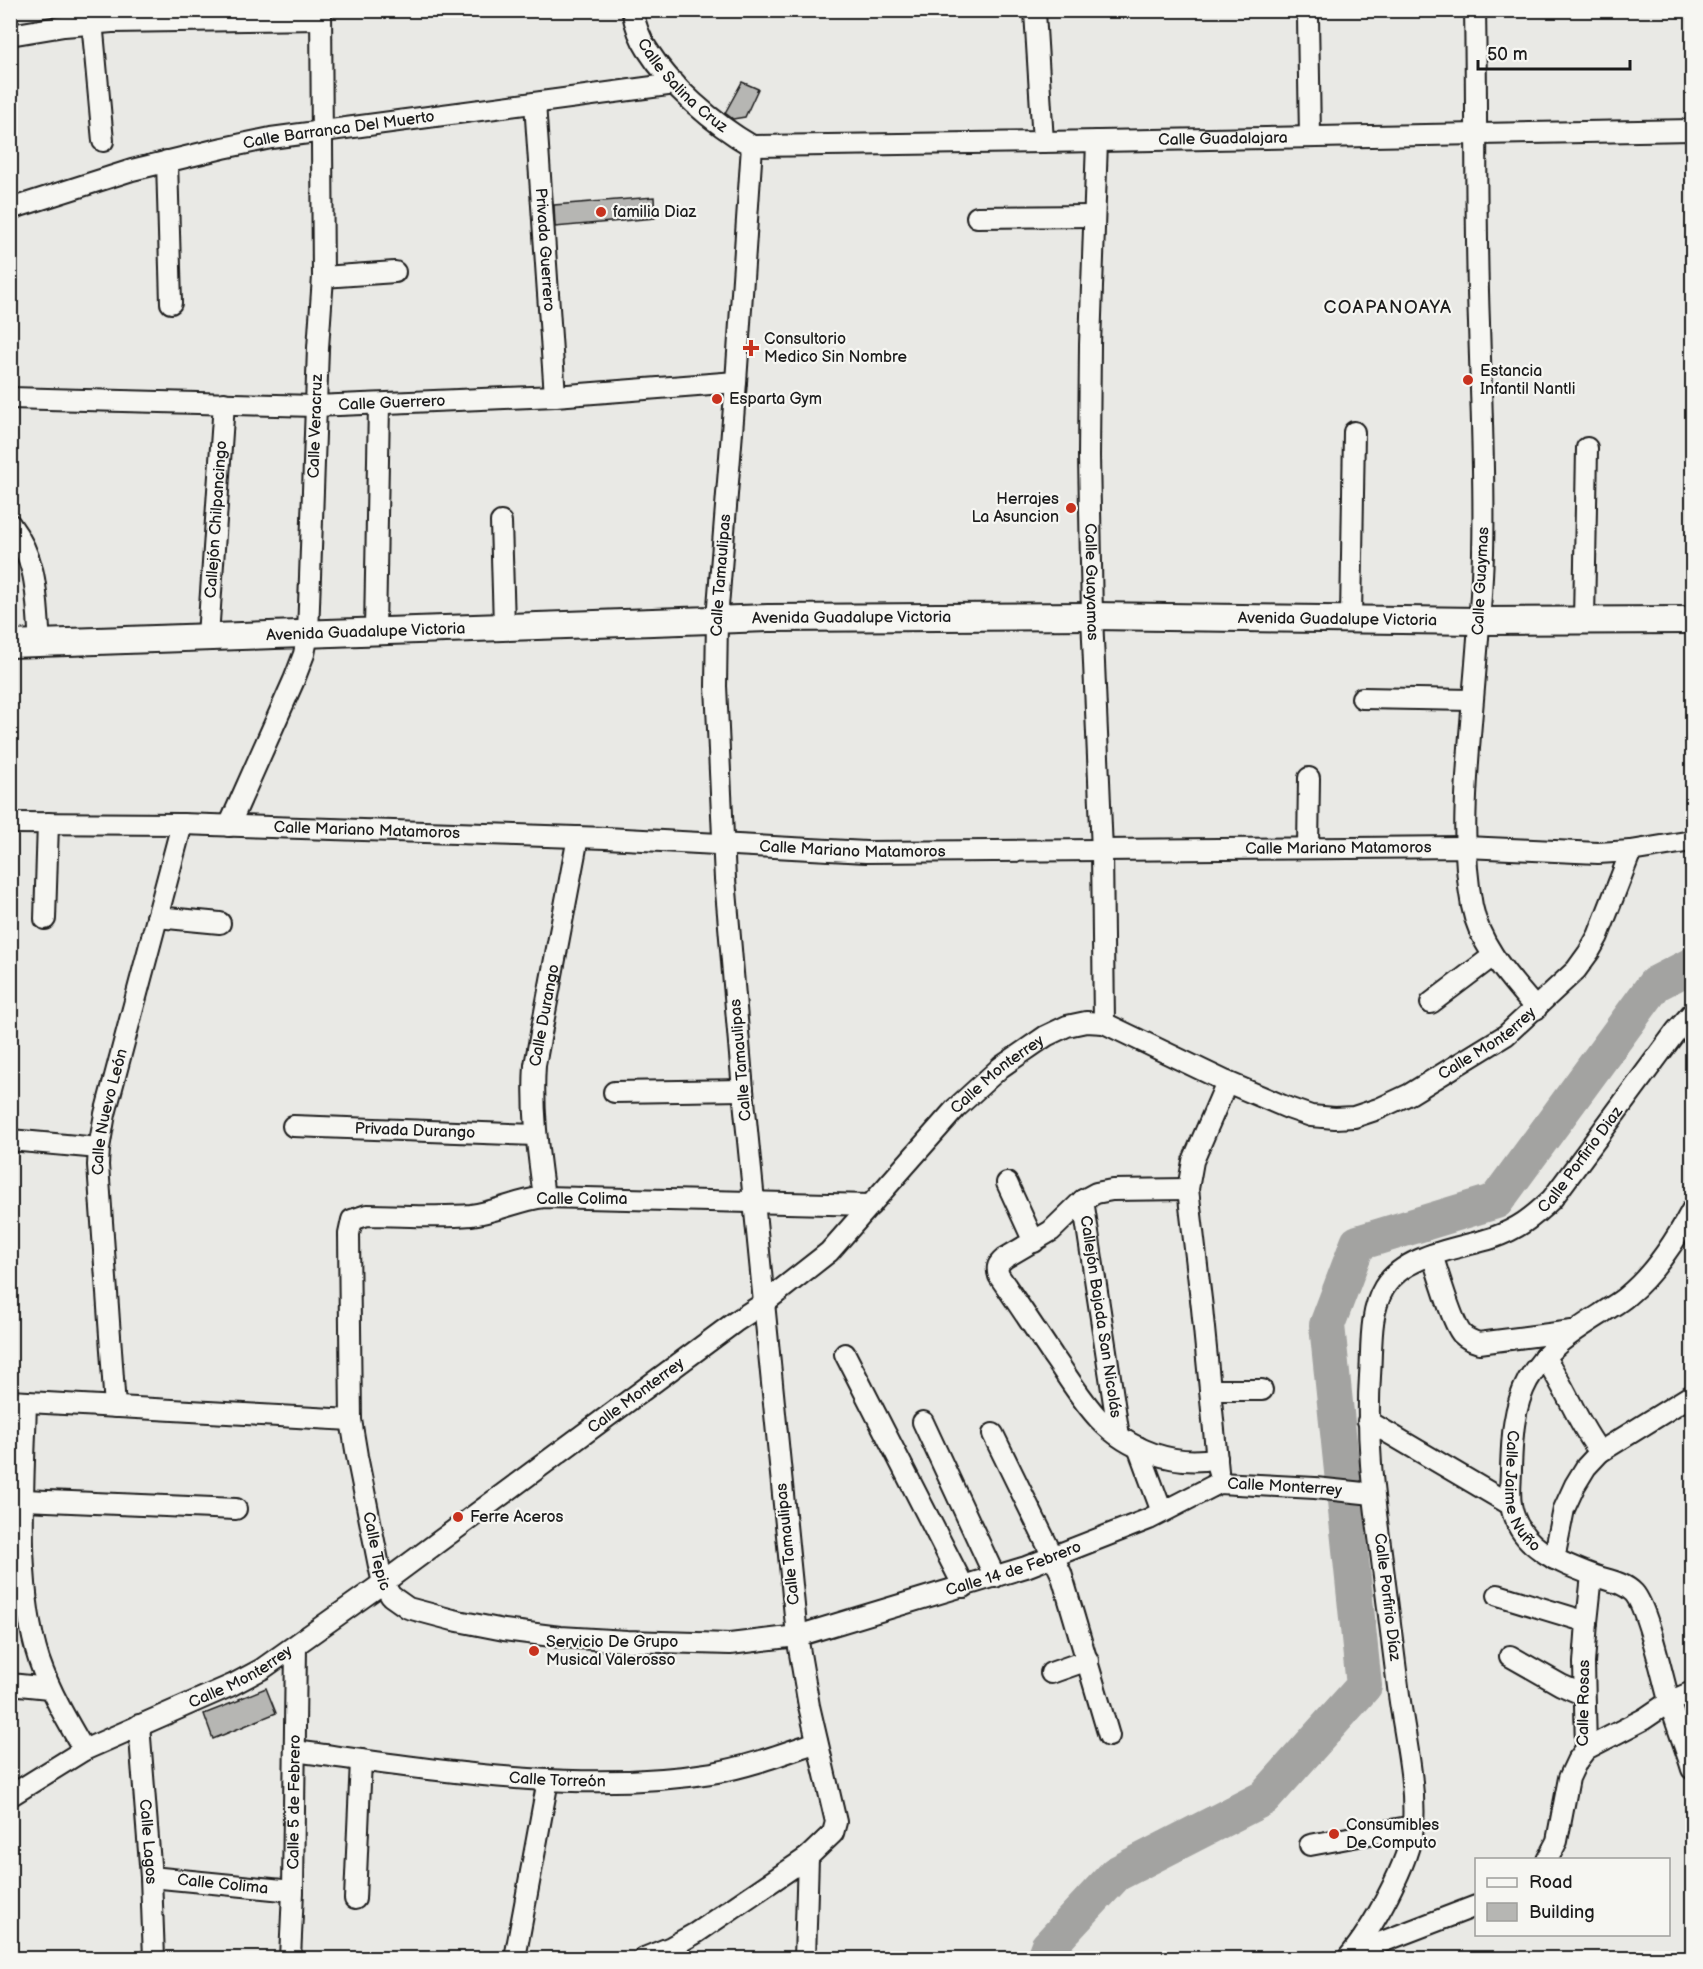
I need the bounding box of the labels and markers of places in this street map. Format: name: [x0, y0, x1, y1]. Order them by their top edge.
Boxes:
place label: familia Diaz: [613, 203, 697, 222]
marker: familia Diaz: [594, 205, 608, 219]
place label: Consultorio Medico Sin Nombre: [764, 330, 908, 367]
marker: Consultorio Medico Sin Nombre: [742, 339, 760, 357]
place label: Estancia Infantil Nantli: [1480, 362, 1575, 399]
marker: Estancia Infantil Nantli: [1461, 373, 1475, 387]
place label: Esparta Gym: [729, 390, 822, 409]
marker: Esparta Gym: [710, 392, 724, 406]
place label: Herrajes La Asuncion: [971, 490, 1059, 527]
marker: Herrajes La Asuncion: [1064, 501, 1078, 515]
place label: Ferre Aceros: [470, 1508, 564, 1527]
marker: Ferre Aceros: [451, 1510, 465, 1524]
place label: Servicio De Grupo Musical Valerosso: [546, 1633, 678, 1670]
marker: Servicio De Grupo Musical Valerosso: [527, 1644, 541, 1658]
place label: Consumibles De Computo: [1346, 1816, 1439, 1853]
marker: Consumibles De Computo: [1327, 1827, 1341, 1841]

